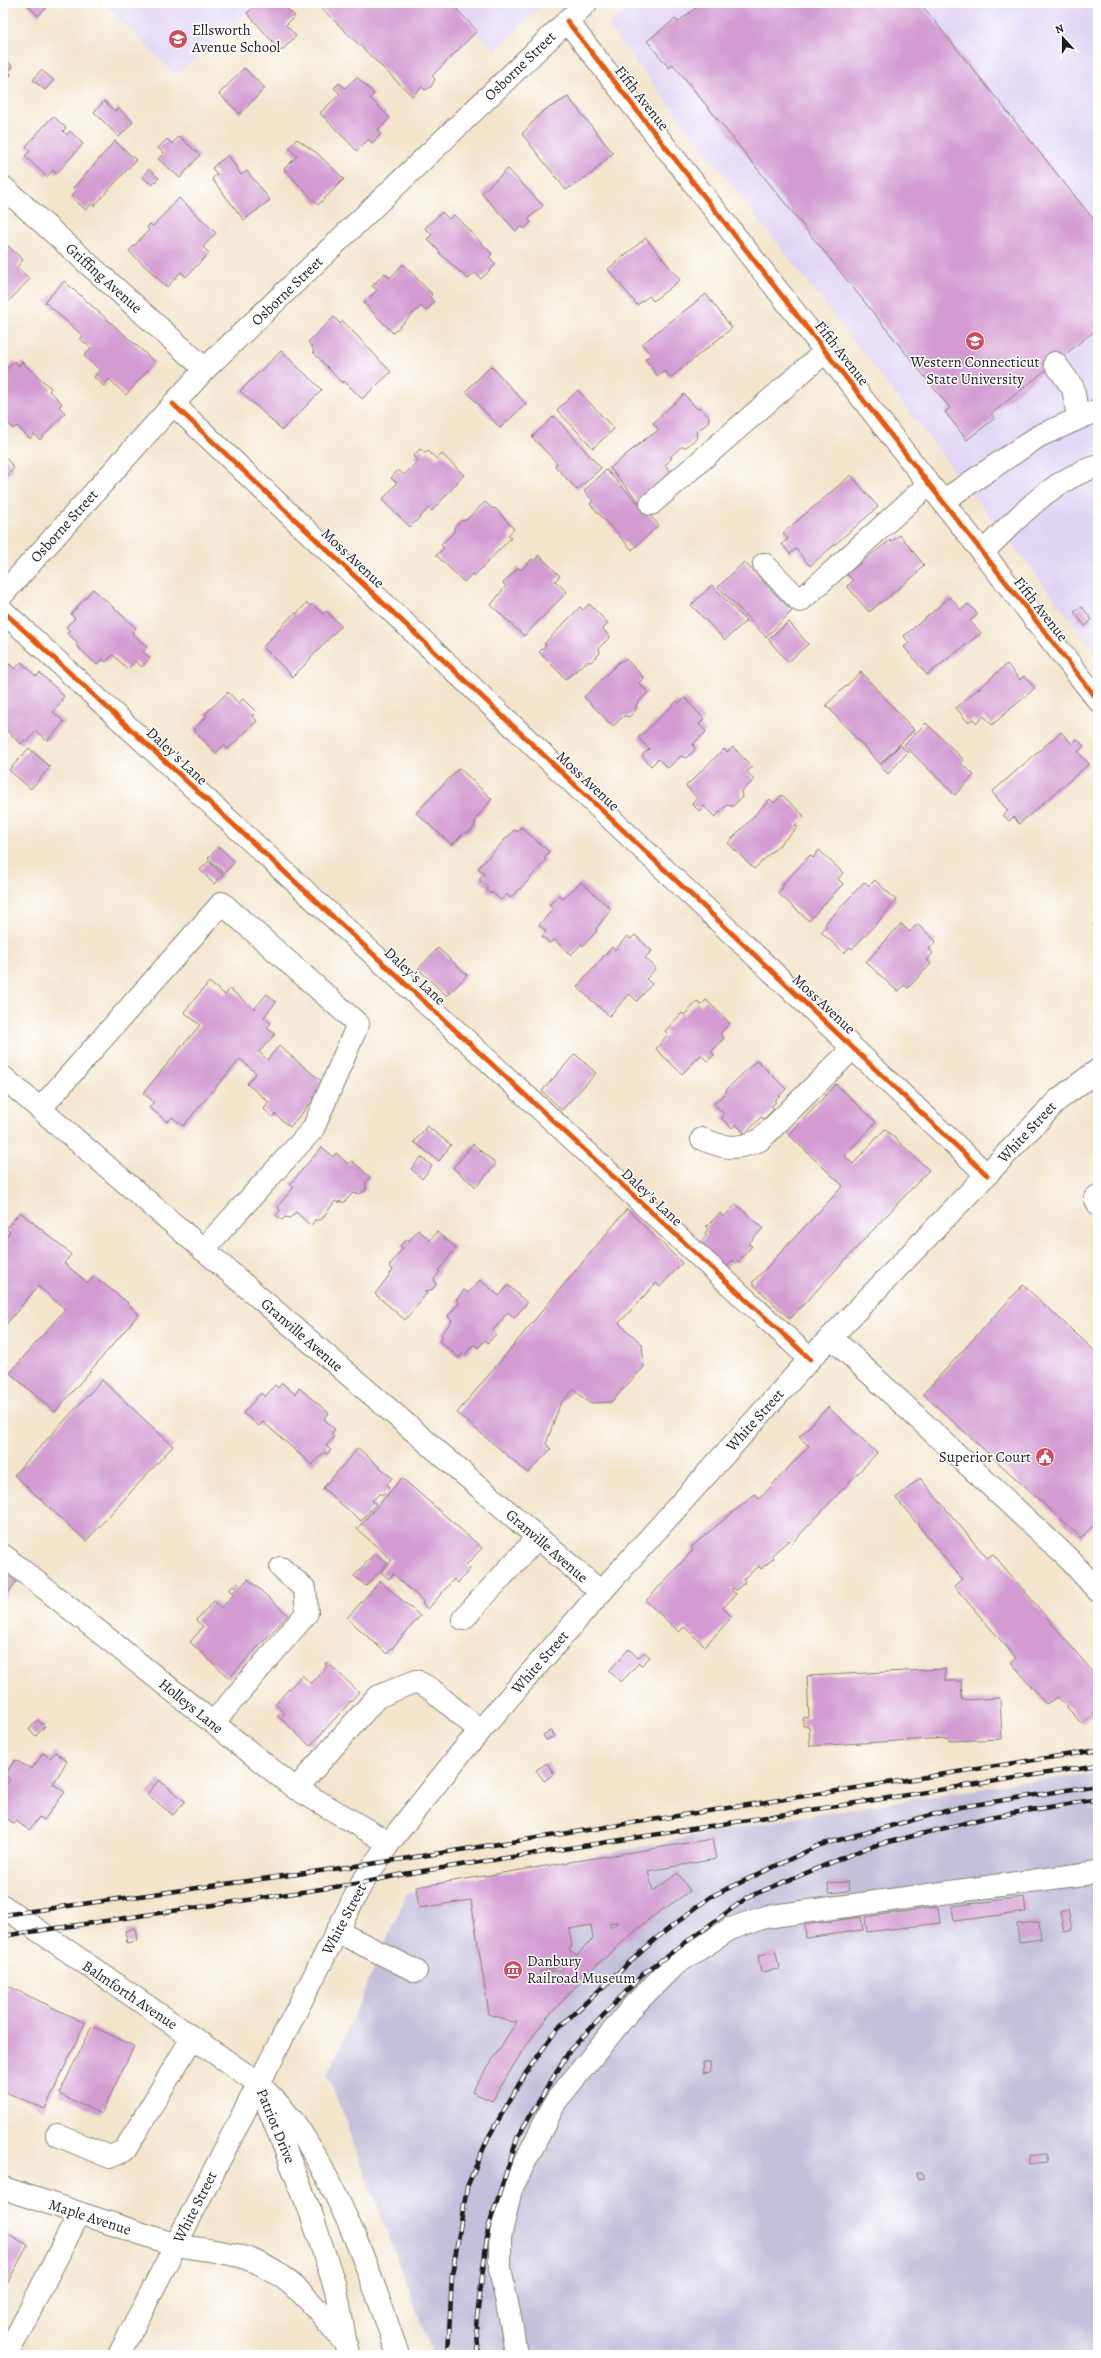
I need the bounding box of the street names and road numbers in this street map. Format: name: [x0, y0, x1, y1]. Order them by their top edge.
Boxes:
street label: Osborne Street: [480, 27, 560, 105]
street label: Fifth Avenue: [610, 61, 674, 135]
street label: Griffing Avenue: [61, 238, 147, 318]
street label: Osborne Street: [247, 252, 327, 330]
street label: Fifth Avenue: [810, 316, 874, 390]
street label: Osborne Street: [26, 485, 102, 567]
street label: Moss Avenue: [317, 524, 389, 593]
street label: Fifth Avenue: [1009, 572, 1073, 646]
street label: Daley's Lane: [142, 723, 212, 790]
street label: Moss Avenue: [552, 747, 624, 816]
street label: Daley's Lane: [380, 943, 450, 1010]
street label: Moss Avenue: [788, 970, 860, 1039]
street label: White Street: [993, 1097, 1061, 1168]
street label: Daley's Lane: [617, 1164, 687, 1231]
street label: Granville Avenue: [257, 1294, 348, 1376]
street label: White Street: [721, 1384, 788, 1456]
street label: Granville Avenue: [502, 1505, 593, 1587]
street label: White Street: [506, 1626, 573, 1699]
street label: Holleys Lane: [154, 1674, 228, 1738]
street label: White Street: [316, 1880, 371, 1959]
street label: Balmforth Avenue: [79, 1956, 182, 2034]
street label: Patriot Drive: [252, 2086, 300, 2167]
street label: White Street: [168, 2168, 222, 2247]
street label: Maple Avenue: [46, 2194, 134, 2240]

